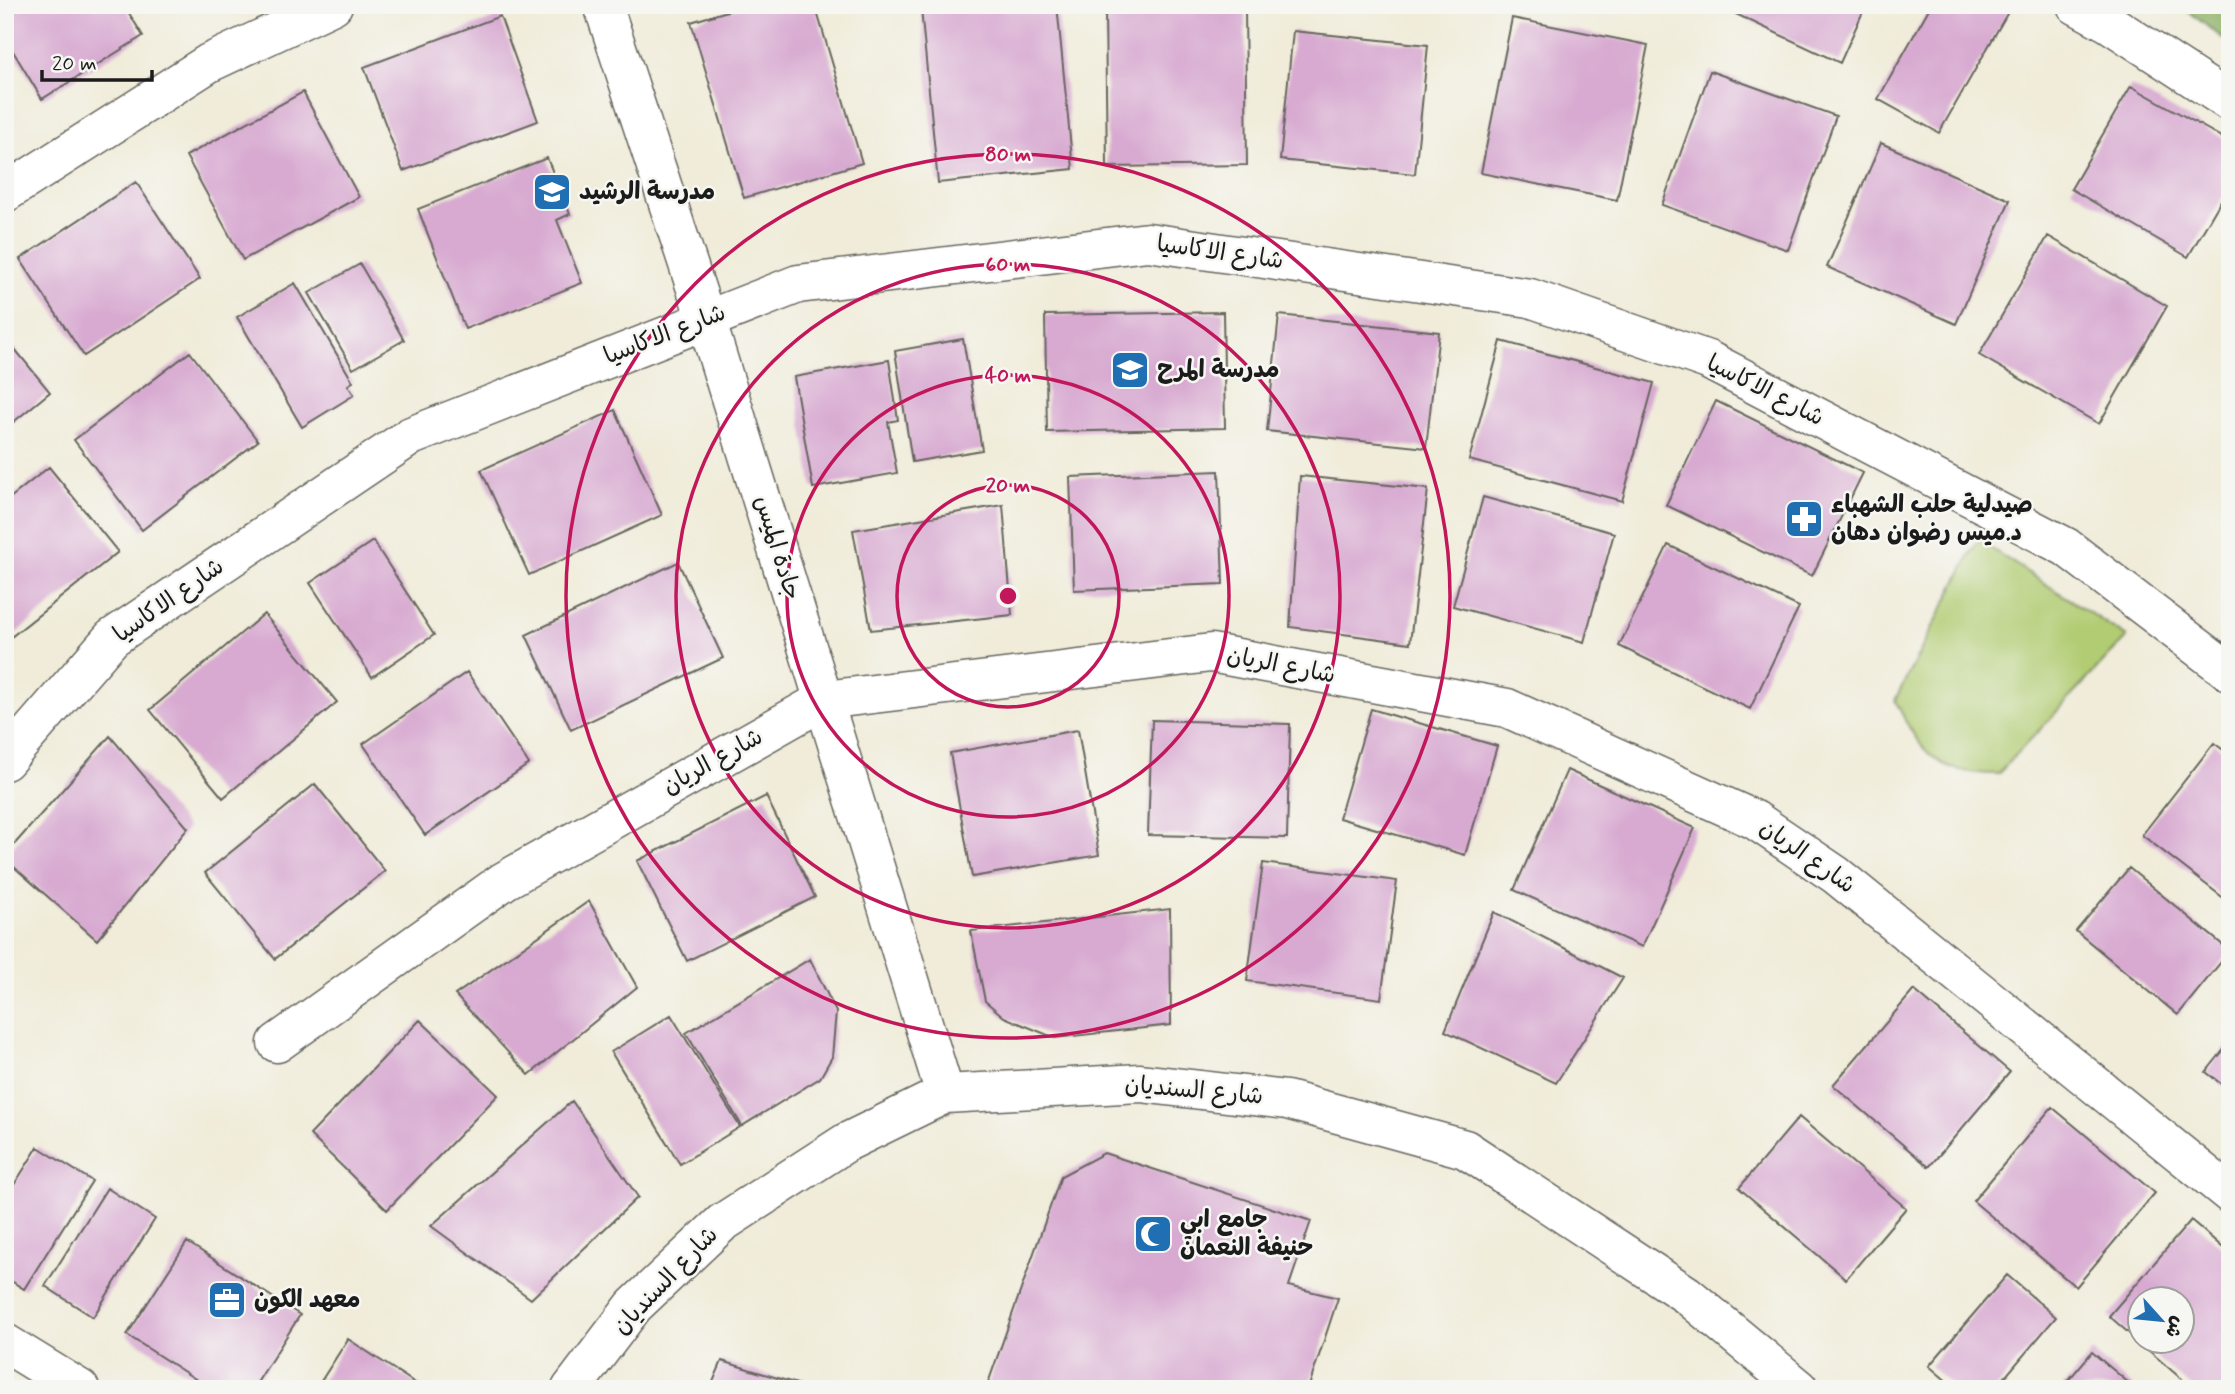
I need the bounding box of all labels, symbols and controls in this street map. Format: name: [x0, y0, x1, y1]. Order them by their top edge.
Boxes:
scale bar: [42, 38, 152, 82]
text: 20 m: [52, 50, 97, 78]
text: 80 m: [985, 141, 1031, 169]
school or university icon: مدرسة الرشيد: [531, 171, 573, 213]
place label: مدرسة الرشيد: [579, 177, 715, 208]
street label: شارع الاكاسيا: [1154, 229, 1286, 277]
text: 60 m: [985, 251, 1031, 279]
street label: شارع الاكاسيا: [600, 298, 730, 372]
street label: شارع الاكاسيا: [1701, 348, 1829, 434]
school or university icon: مدرسة المرح: [1109, 349, 1151, 391]
place label: مدرسة المرح: [1157, 355, 1280, 386]
text: 40 m: [985, 362, 1032, 390]
text: 20 m: [986, 472, 1031, 500]
place label: صيدلية حلب الشهباء د.ميس رضوان دهان: [1831, 490, 2033, 549]
street label: جادة الميس: [746, 492, 808, 604]
pharmacy icon: صيدلية حلب الشهباء د.ميس رضوان دهان: [1783, 498, 1825, 540]
street label: شارع الاكاسيا: [108, 552, 230, 650]
centre of rings: [996, 584, 1020, 608]
street label: شارع الريان: [1224, 640, 1338, 692]
street label: شارع الريان: [657, 722, 769, 802]
street label: شارع الريان: [1753, 813, 1861, 901]
street label: شارع السنديان: [1123, 1070, 1265, 1112]
place label: جامع ابي حنيفة النعمان: [1180, 1205, 1313, 1264]
mosque icon: جامع ابي حنيفة النعمان: [1132, 1213, 1174, 1255]
street label: شارع السنديان: [607, 1220, 725, 1342]
office icon: معهد الكون: [206, 1279, 248, 1321]
place label: معهد الكون: [254, 1285, 361, 1316]
north arrow: [2126, 1286, 2196, 1356]
text: ش: [2159, 1312, 2191, 1342]

